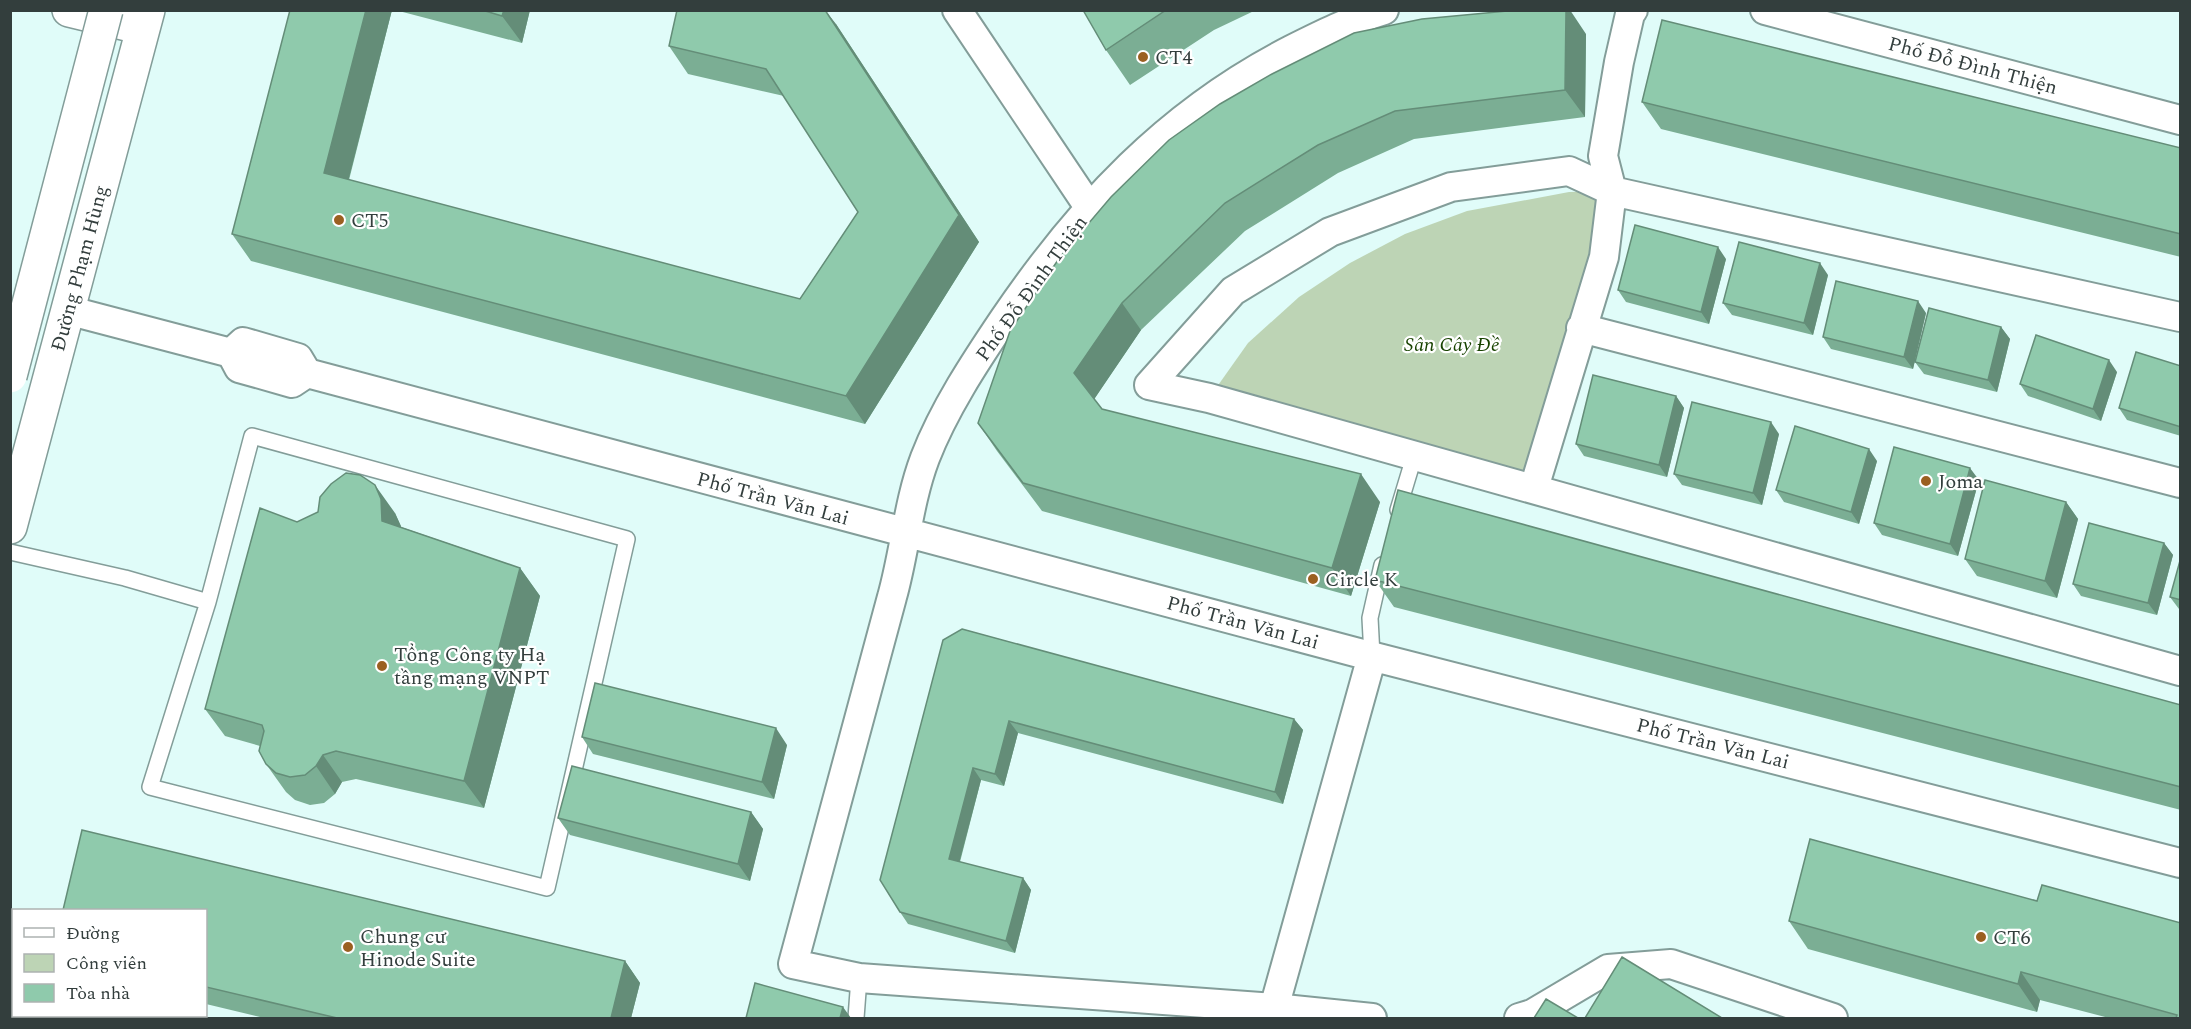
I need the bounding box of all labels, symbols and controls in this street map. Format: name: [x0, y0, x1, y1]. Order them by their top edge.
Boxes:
street label: Phố Đỗ Đình Thiện: [1885, 29, 2061, 103]
place label: CT4: [1155, 43, 1193, 73]
marker: CT4: [1136, 50, 1150, 64]
street label: Đường Phạm Hùng: [43, 182, 117, 355]
place label: CT5: [351, 206, 389, 236]
street label: Phố Đỗ Đình Thiện: [968, 209, 1095, 368]
marker: CT5: [332, 213, 346, 227]
park label: Sân Cây Đề: [1404, 330, 1501, 360]
street label: Phố Trần Văn Lai: [693, 464, 852, 534]
place label: Joma: [1938, 467, 1983, 497]
marker: Joma: [1919, 474, 1933, 488]
place label: Circle K: [1325, 565, 1399, 595]
marker: Circle K: [1306, 572, 1320, 586]
street label: Phố Trần Văn Lai: [1163, 588, 1322, 658]
place label: Tổng Công ty Hạ tầng mạng VNPT: [394, 640, 549, 693]
marker: Tổng Công ty Hạ tầng mạng VNPT: [375, 659, 389, 673]
street label: Phố Trần Văn Lai: [1633, 710, 1792, 777]
legend: [12, 909, 207, 1017]
text: Đường: [66, 920, 120, 947]
place label: Chung cư Hinode Suite: [360, 922, 476, 975]
place label: CT6: [1993, 923, 2031, 953]
marker: CT6: [1974, 930, 1988, 944]
marker: Chung cư Hinode Suite: [341, 940, 355, 954]
text: Công viên: [66, 950, 147, 977]
text: Tòa nhà: [66, 980, 130, 1007]

